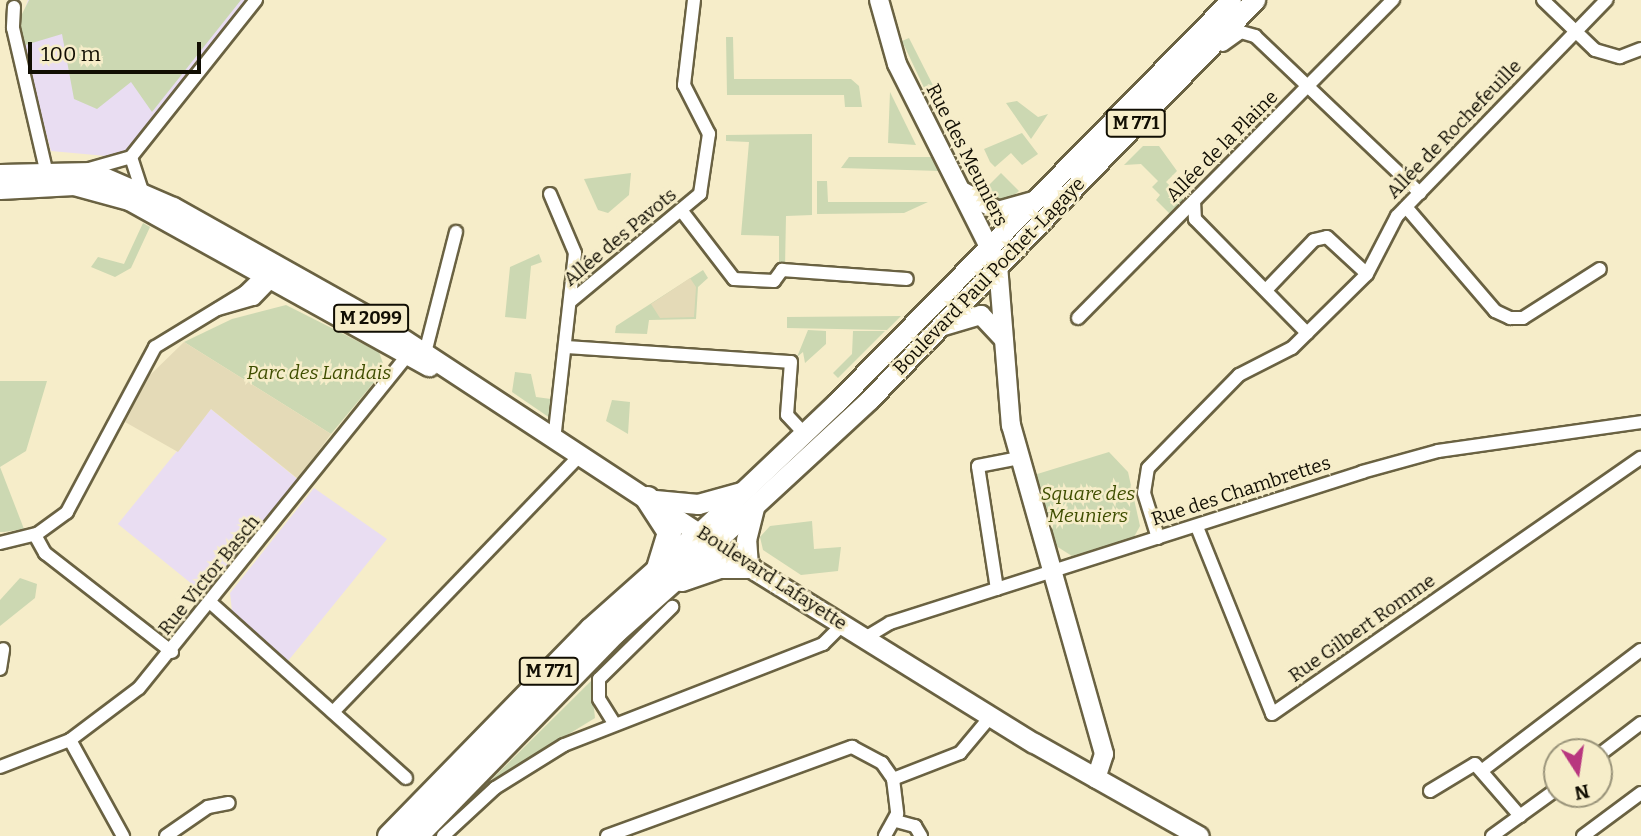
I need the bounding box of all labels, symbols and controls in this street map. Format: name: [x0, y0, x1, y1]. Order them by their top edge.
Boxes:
scale bar: [32, 28, 205, 72]
text: 100 m: [41, 41, 101, 67]
street label: Allée de Rochefeuille: [1382, 55, 1526, 203]
street label: Rue des Meuniers: [921, 80, 1013, 230]
street label: Allée de la Plaine: [1161, 85, 1283, 207]
road number: M 771: [1104, 109, 1168, 138]
street label: Boulevard Paul Pochet-Lagaye: [889, 173, 1089, 379]
street label: Allée des Pavots: [559, 183, 681, 291]
road number: M 2099: [332, 304, 410, 332]
park label: Parc des Landais: [247, 362, 391, 384]
street label: Rue des Chambrettes: [1149, 451, 1333, 531]
park label: Square des Meuniers: [1041, 483, 1135, 527]
street label: Rue Victor Basch: [154, 510, 264, 640]
street label: Boulevard Lafayette: [693, 521, 851, 635]
street label: Rue Gilbert Romme: [1284, 569, 1440, 687]
road number: M 771: [518, 656, 580, 686]
north arrow: [1543, 738, 1613, 808]
text: N: [1572, 779, 1592, 805]

